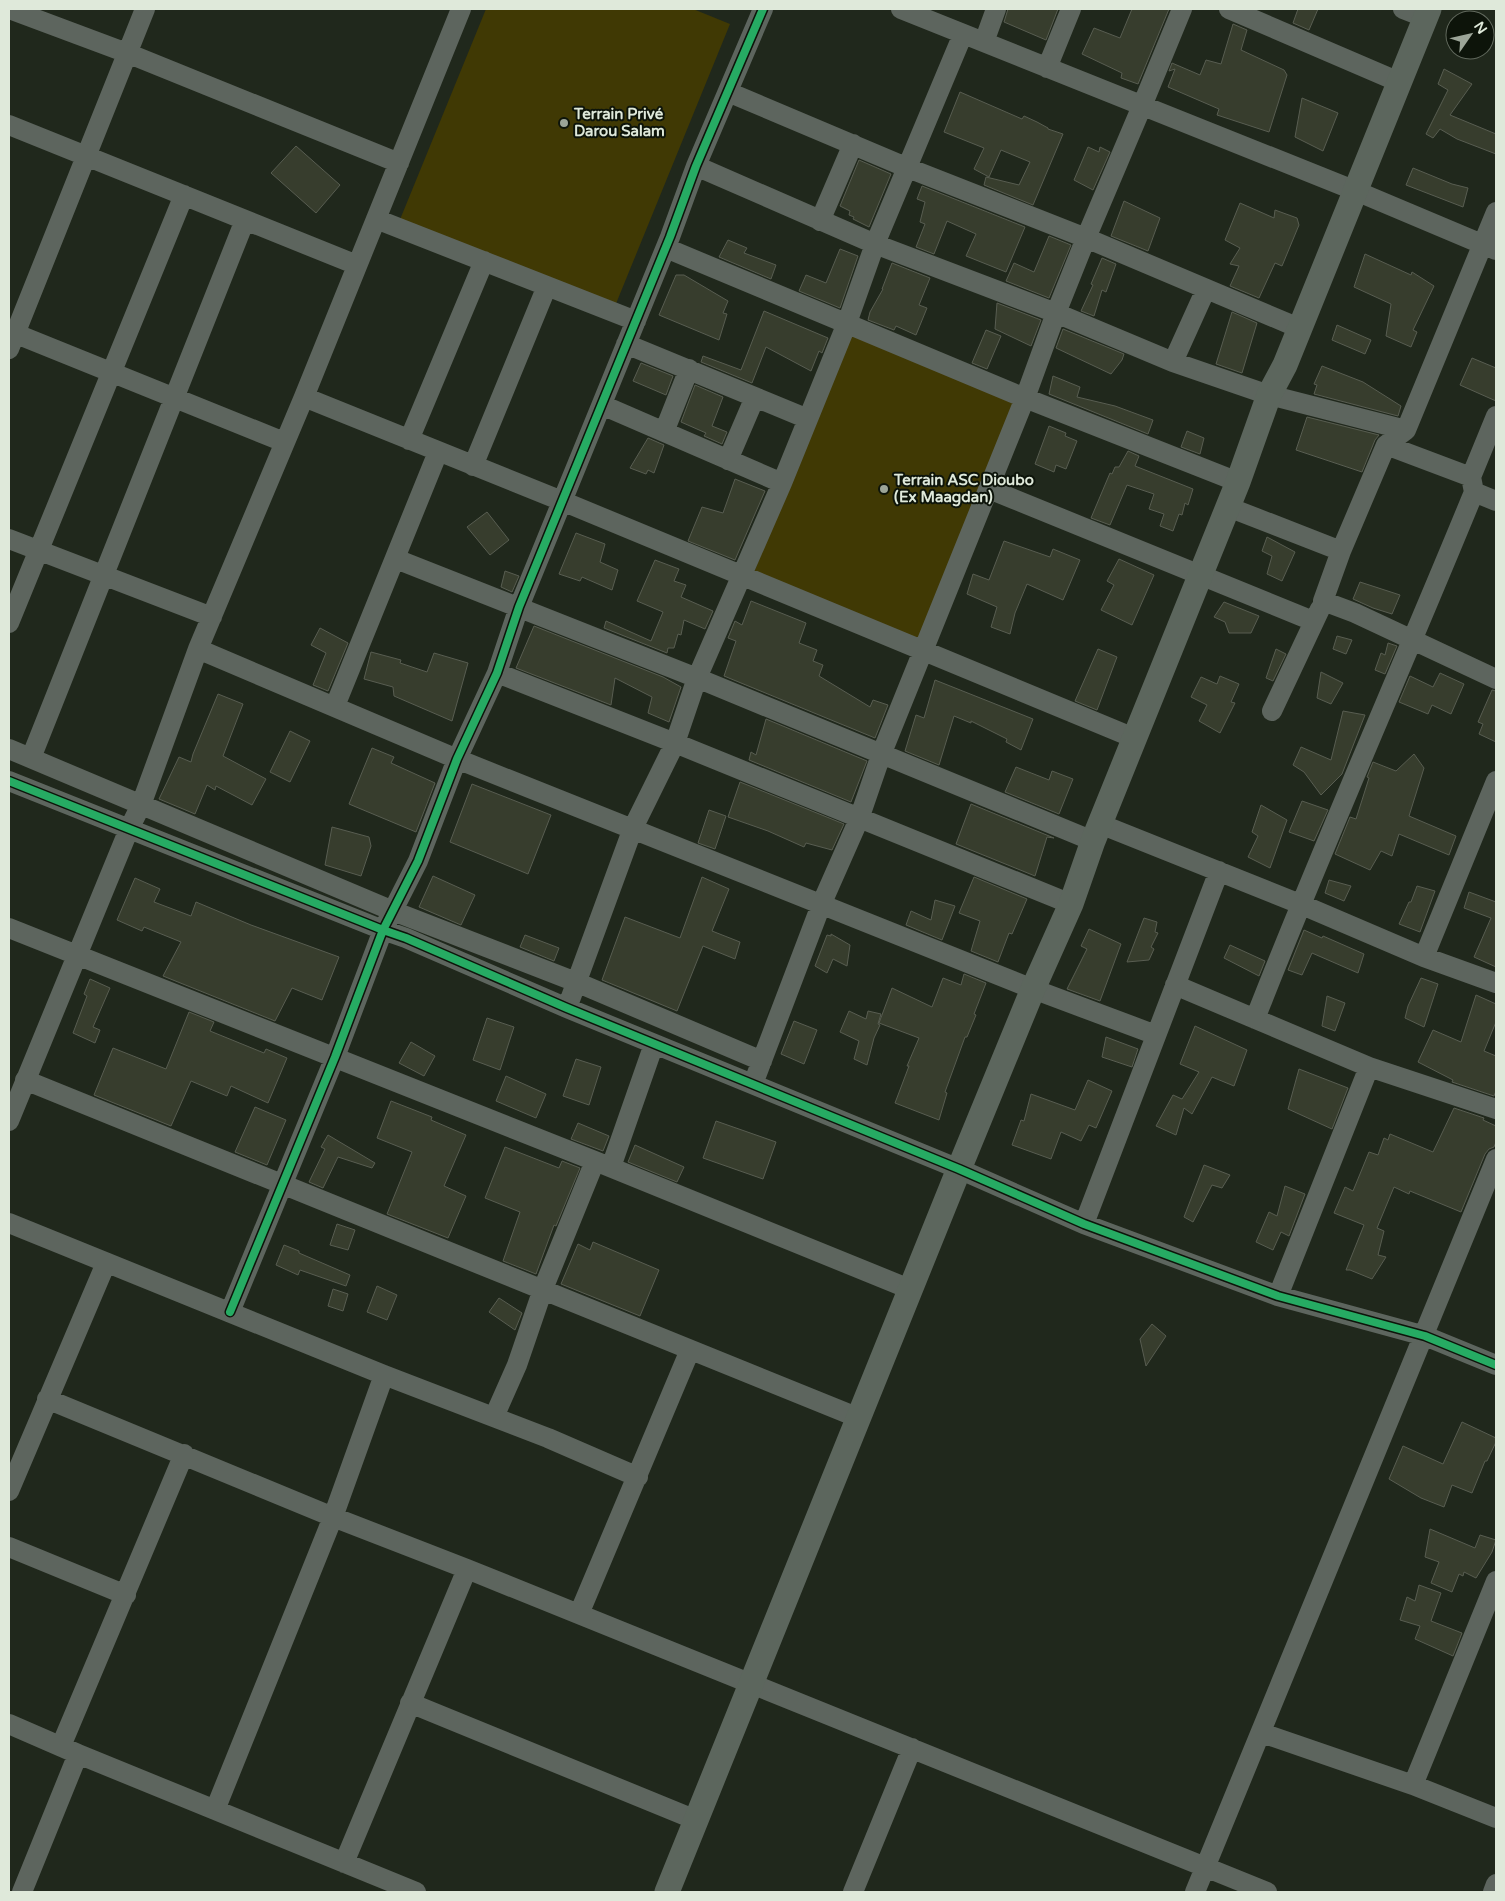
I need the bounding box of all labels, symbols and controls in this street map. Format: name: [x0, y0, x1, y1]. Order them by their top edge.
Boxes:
north arrow: [1445, 10, 1495, 60]
text: N: [1470, 19, 1491, 37]
place label: Terrain Privé Darou Salam: [573, 105, 665, 140]
marker: Terrain Privé Darou Salam: [558, 117, 570, 129]
place label: Terrain ASC Dioubo (Ex Maagdan): [893, 471, 1034, 507]
marker: Terrain ASC Dioubo (Ex Maagdan): [878, 483, 890, 495]

